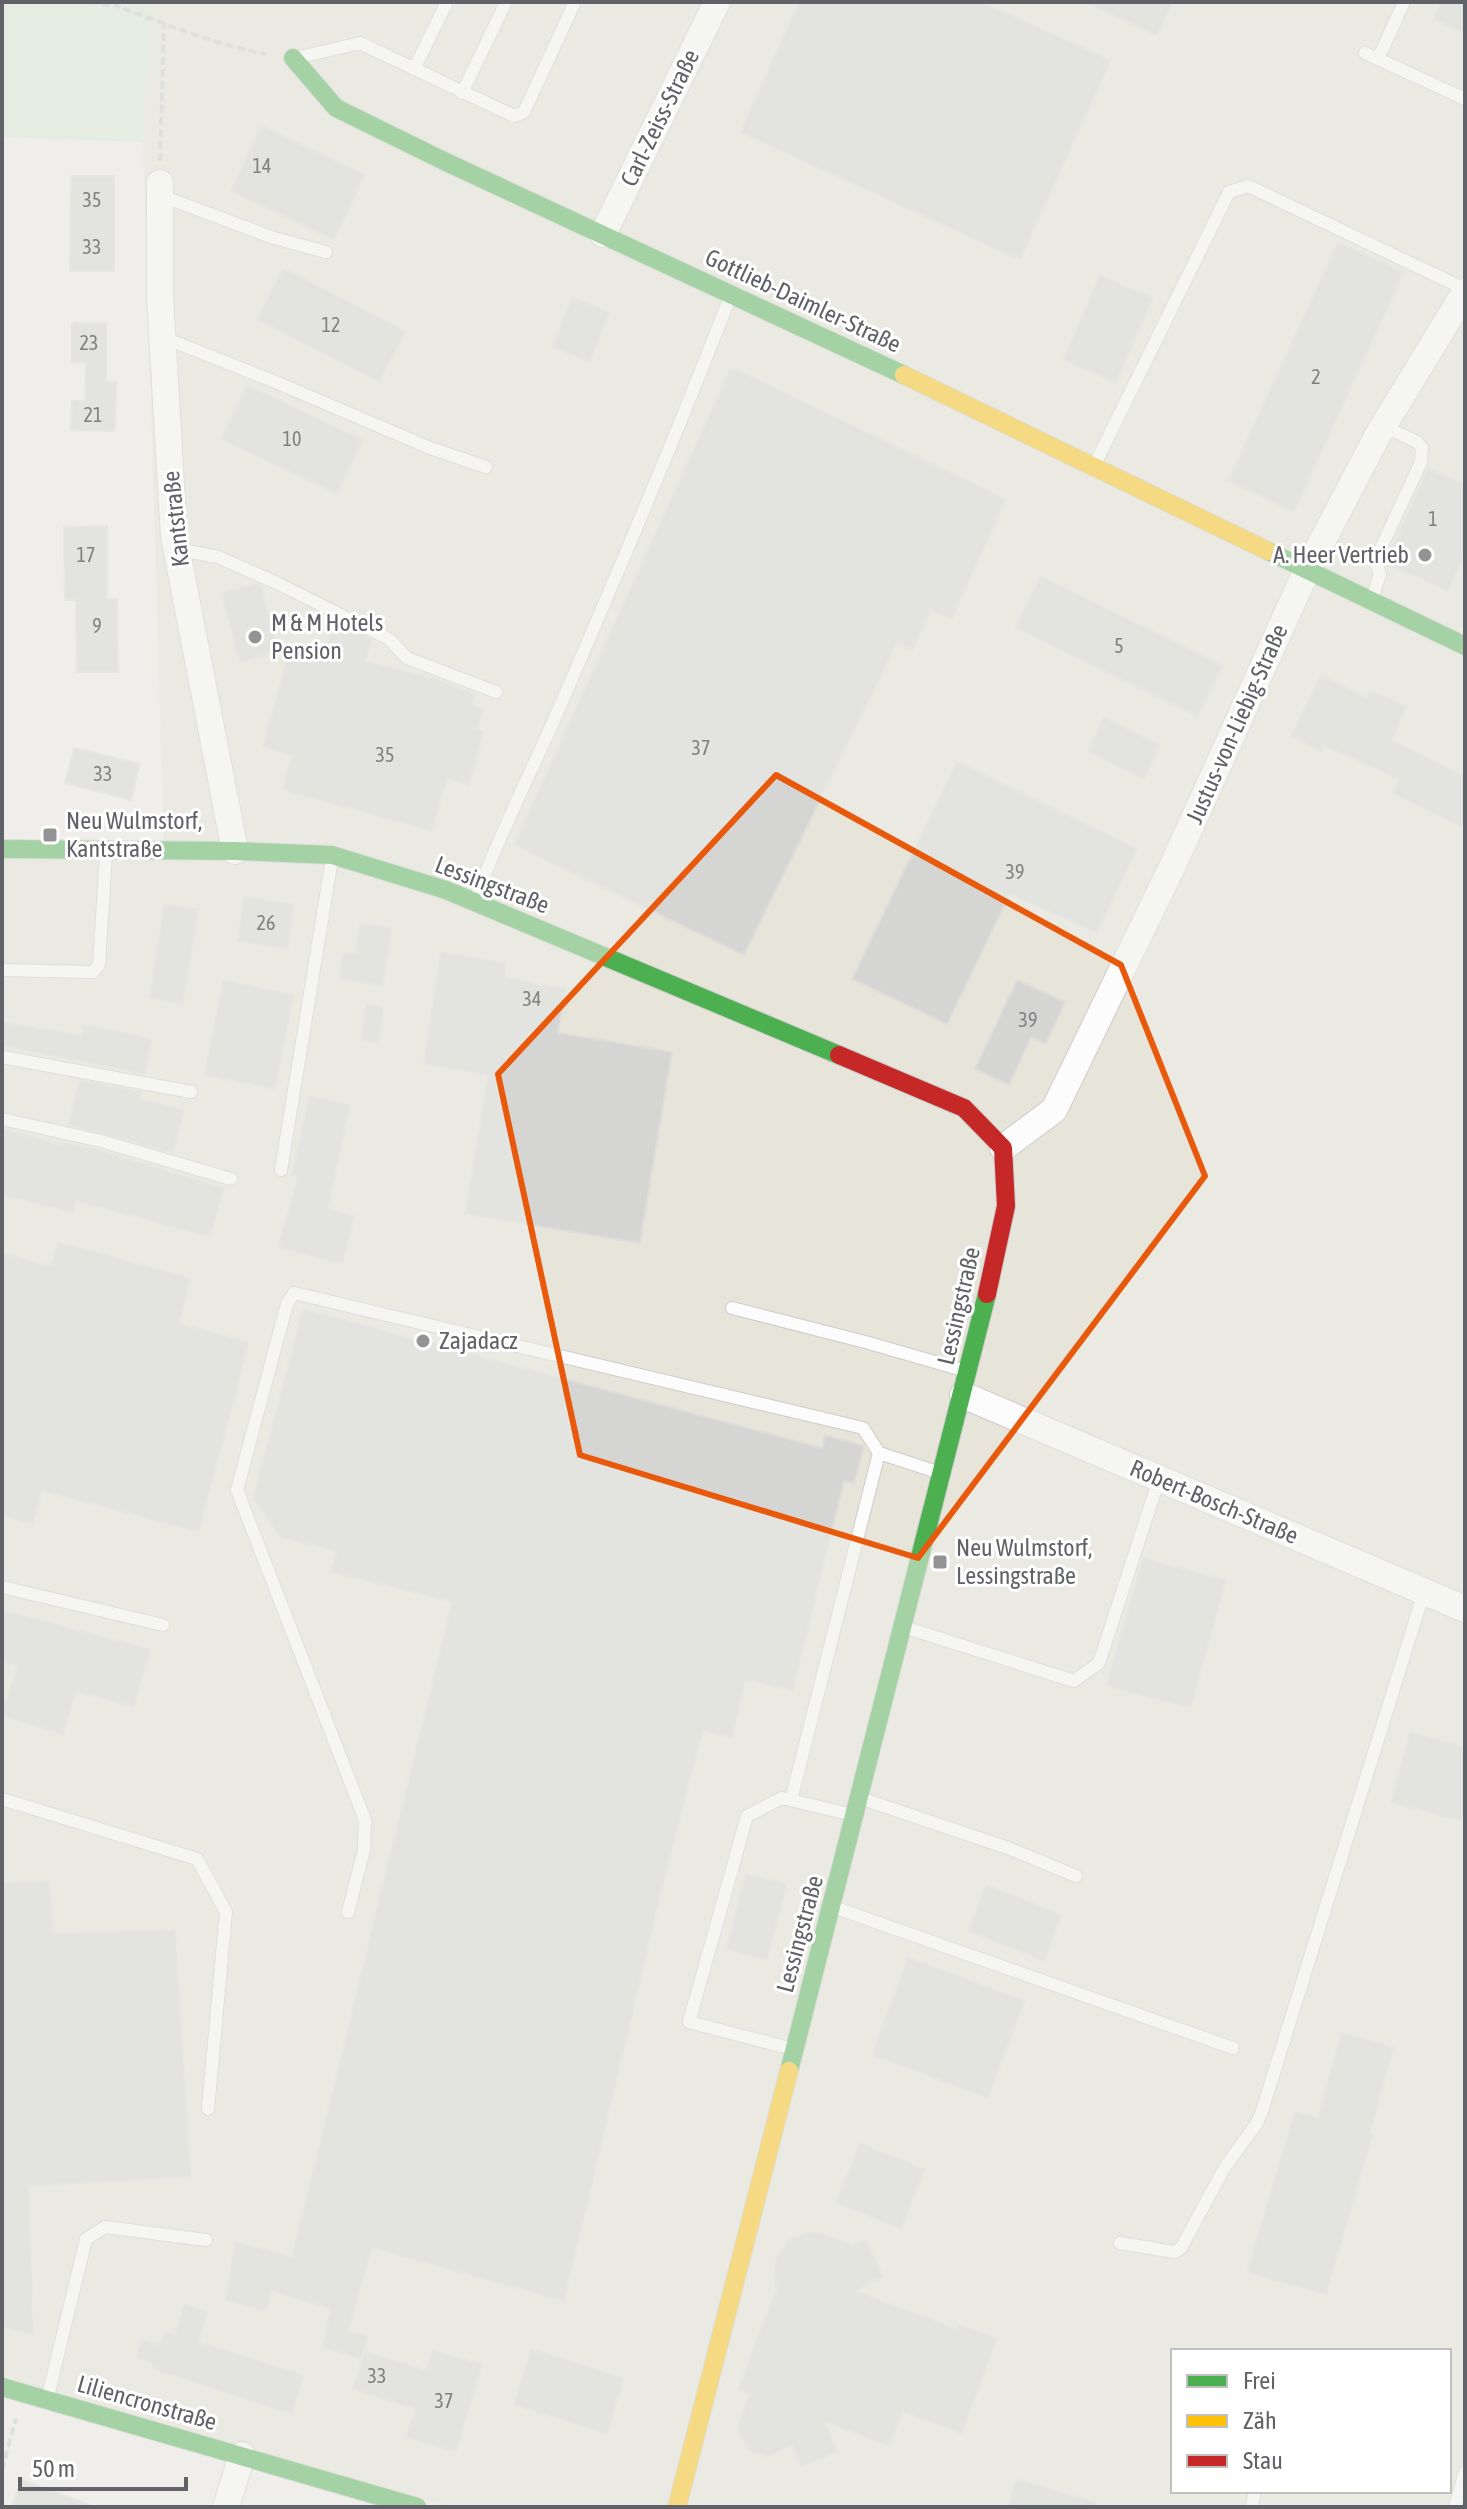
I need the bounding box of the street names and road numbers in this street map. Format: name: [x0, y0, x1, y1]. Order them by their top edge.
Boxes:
street label: Carl-Zeiss-Straße: [615, 45, 704, 190]
street label: Gottlieb-Daimler-Straße: [701, 243, 905, 358]
street label: Kantstraße: [157, 470, 194, 568]
street label: Justus-von-Liebig-Straße: [1180, 620, 1293, 828]
street label: Lessingstraße: [431, 850, 553, 919]
street label: Lessingstraße: [932, 1244, 985, 1367]
street label: Robert-Bosch-Straße: [1126, 1454, 1302, 1549]
street label: Lessingstraße: [771, 1872, 828, 1995]
street label: Liliencronstraße: [74, 2370, 220, 2435]

